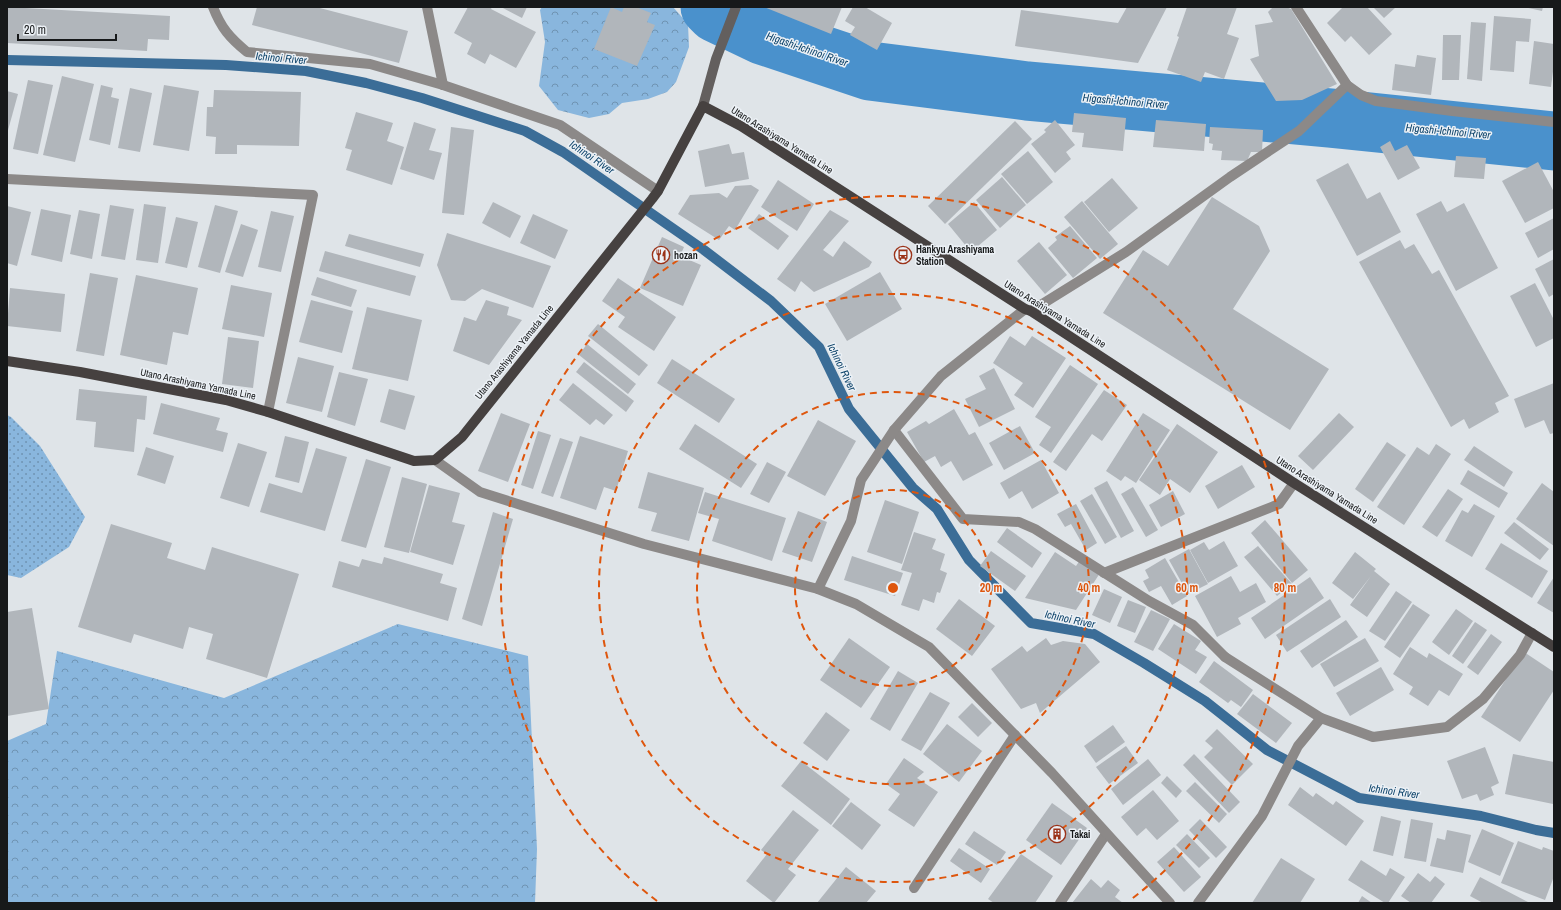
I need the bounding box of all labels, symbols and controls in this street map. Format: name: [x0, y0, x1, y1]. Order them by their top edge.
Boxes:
scale bar: [18, 16, 116, 42]
text: 20 m: [24, 22, 46, 38]
water label: Higashi-Ichinoi River: [764, 29, 851, 70]
water label: Ichinoi River: [255, 49, 308, 67]
water label: Higashi-Ichinoi River: [1082, 90, 1169, 112]
street label: Utano Arashiyama Yamada Line: [729, 103, 836, 177]
water label: Higashi-Ichinoi River: [1405, 120, 1492, 142]
water label: Ichinoi River: [567, 137, 618, 178]
place label: Hankyu Arashiyama Station: [916, 243, 995, 268]
restaurant icon: hozan: [651, 245, 671, 265]
bus stop icon: Hankyu Arashiyama Station: [893, 245, 913, 265]
place label: hozan: [674, 249, 698, 262]
street label: Utano Arashiyama Yamada Line: [1002, 277, 1109, 351]
street label: Utano Arashiyama Yamada Line: [472, 302, 556, 402]
water label: Ichinoi River: [824, 341, 860, 394]
street label: Utano Arashiyama Yamada Line: [139, 365, 257, 403]
street label: Utano Arashiyama Yamada Line: [1274, 453, 1381, 527]
text: 20 m: [980, 580, 1002, 596]
text: 40 m: [1078, 580, 1100, 596]
text: 60 m: [1176, 580, 1198, 596]
text: 80 m: [1274, 580, 1296, 596]
centre of rings: [886, 581, 900, 595]
water label: Ichinoi River: [1044, 607, 1097, 631]
water label: Ichinoi River: [1368, 781, 1421, 802]
building icon: Takai: [1047, 824, 1067, 844]
place label: Takai: [1070, 828, 1090, 841]

